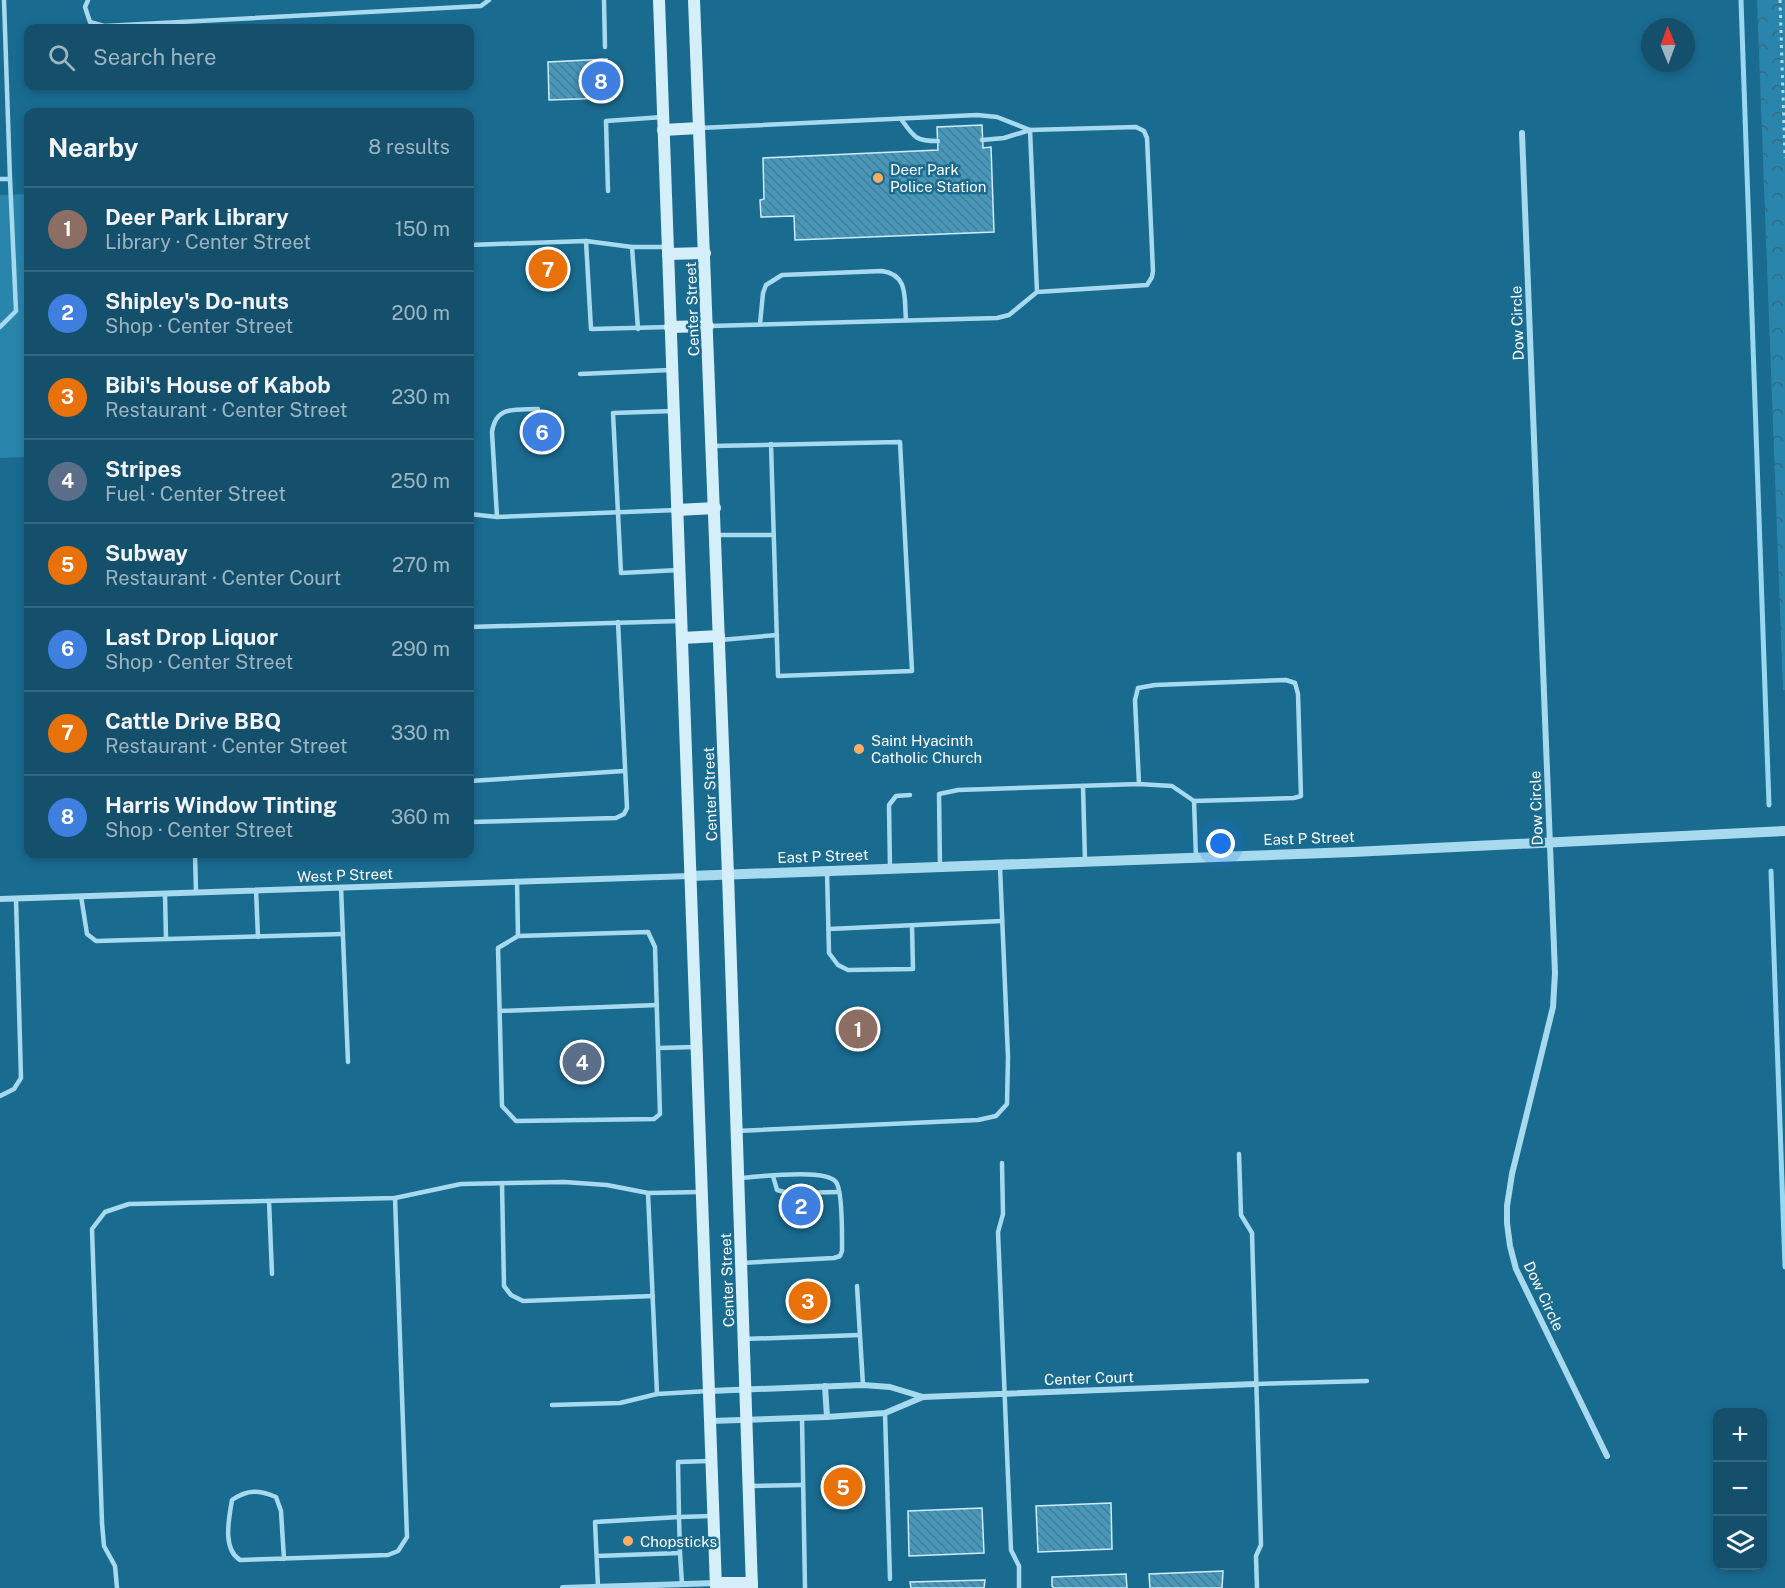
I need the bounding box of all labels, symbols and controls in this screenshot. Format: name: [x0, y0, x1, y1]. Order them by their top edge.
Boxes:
north arrow: [1641, 18, 1695, 72]
search box: [24, 24, 474, 90]
icon: search: [45, 41, 78, 74]
text: Search here: [93, 44, 217, 70]
pin: 8: [582, 58, 620, 104]
text: Nearby: [48, 132, 138, 163]
text: 8 results: [368, 135, 450, 159]
place label: Deer Park Police Station: [890, 161, 986, 195]
marker: Deer Park Police Station: [871, 171, 885, 185]
text: Deer Park Library: [105, 204, 289, 230]
text: 1: [63, 217, 72, 241]
text: 150 m: [395, 217, 450, 241]
text: Library · Center Street: [105, 230, 311, 254]
pin: 7: [528, 246, 568, 292]
street label: Center Street: [682, 261, 702, 357]
street label: Dow Circle: [1507, 285, 1527, 361]
text: Shipley's Do-nuts: [105, 288, 289, 314]
text: 2: [61, 301, 74, 325]
text: 200 m: [392, 301, 450, 325]
text: Shop · Center Street: [105, 314, 293, 338]
text: Bibi's House of Kabob: [105, 372, 331, 398]
text: 3: [61, 385, 74, 409]
text: 230 m: [391, 385, 450, 409]
text: Restaurant · Center Street: [105, 398, 348, 422]
pin: 6: [522, 410, 562, 454]
text: Stripes: [105, 456, 182, 482]
text: 4: [61, 469, 74, 493]
text: 250 m: [391, 469, 450, 493]
text: Fuel · Center Street: [105, 482, 286, 506]
text: Subway: [105, 540, 188, 566]
text: 5: [61, 553, 74, 577]
text: 270 m: [392, 553, 450, 577]
text: Restaurant · Center Court: [105, 566, 341, 590]
text: Last Drop Liquor: [105, 624, 278, 650]
text: 6: [61, 637, 74, 661]
text: 290 m: [391, 637, 450, 661]
text: Shop · Center Street: [105, 650, 293, 674]
text: Cattle Drive BBQ: [105, 708, 281, 734]
text: 7: [61, 721, 74, 745]
text: 330 m: [391, 721, 450, 745]
place label: Saint Hyacinth Catholic Church: [871, 732, 982, 766]
text: Restaurant · Center Street: [105, 734, 348, 758]
marker: Saint Hyacinth Catholic Church: [852, 742, 866, 756]
street label: Center Street: [700, 746, 720, 842]
street label: Dow Circle: [1526, 770, 1546, 846]
text: Harris Window Tinting: [105, 792, 337, 818]
text: 8: [61, 805, 74, 829]
text: 360 m: [391, 805, 450, 829]
text: Shop · Center Street: [105, 818, 293, 842]
street label: East P Street: [1263, 828, 1355, 848]
your location: [1206, 829, 1235, 858]
street label: East P Street: [777, 846, 869, 866]
street label: West P Street: [297, 865, 393, 885]
pin: 1: [838, 1006, 878, 1052]
pin: 4: [562, 1040, 602, 1084]
pin: 2: [782, 1184, 820, 1228]
street label: Center Street: [717, 1232, 737, 1328]
street label: Dow Circle: [1521, 1259, 1567, 1333]
pin: 3: [788, 1278, 828, 1324]
street label: Center Court: [1044, 1368, 1134, 1388]
map controls: [1713, 1408, 1767, 1570]
button: +: [1713, 1408, 1767, 1462]
button: −: [1713, 1462, 1767, 1516]
pin: 5: [824, 1464, 862, 1510]
button: layers: [1713, 1516, 1767, 1570]
place label: Chopsticks: [640, 1533, 717, 1550]
marker: Chopsticks: [621, 1534, 635, 1548]

